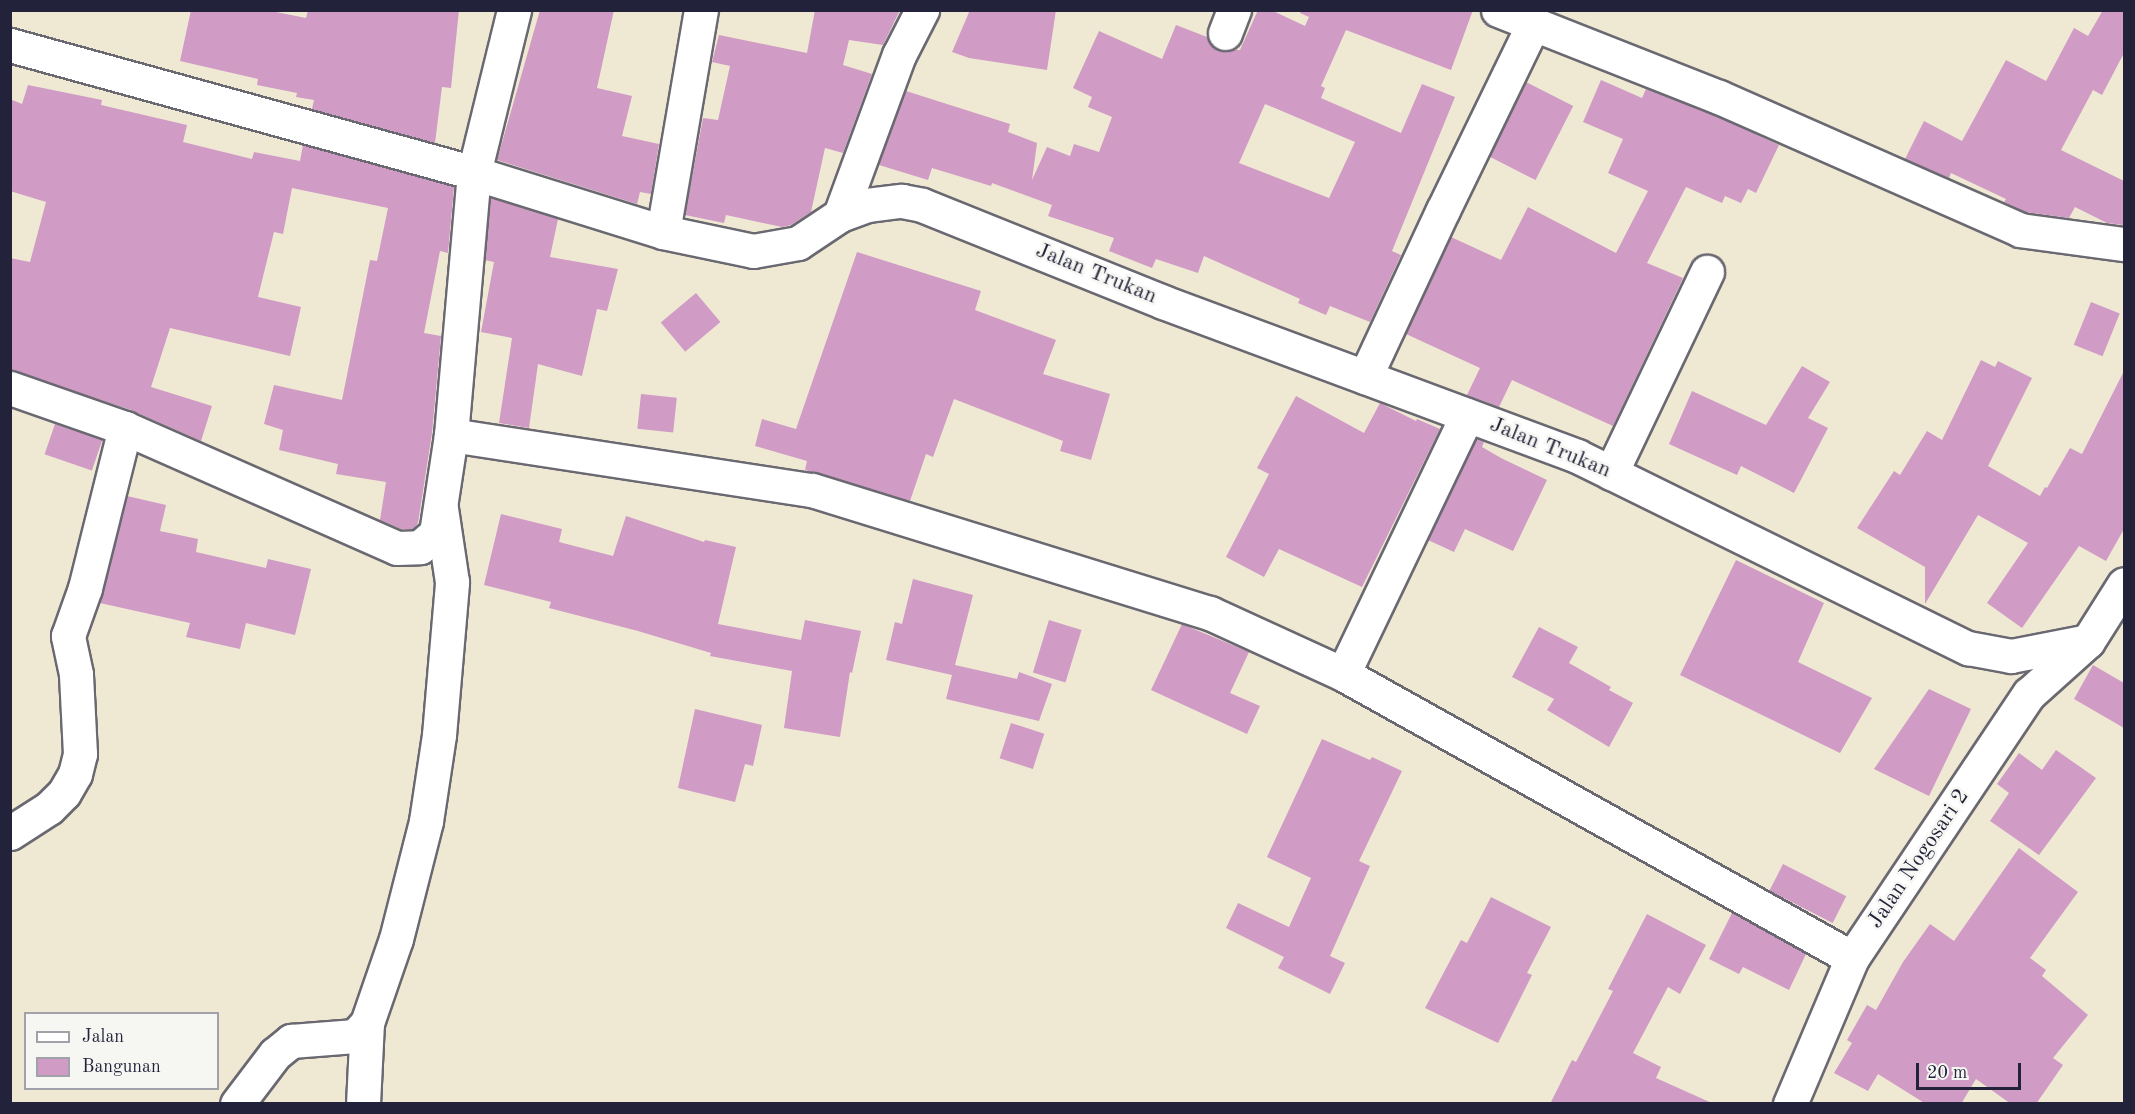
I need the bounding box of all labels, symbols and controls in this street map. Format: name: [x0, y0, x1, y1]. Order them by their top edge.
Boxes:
street label: Jalan Trukan: [1032, 238, 1160, 310]
street label: Jalan Trukan: [1486, 412, 1614, 484]
street label: Jalan Nogosari 2: [1863, 784, 1975, 934]
legend: [24, 1012, 219, 1090]
text: Jalan: [82, 1028, 124, 1046]
scale bar: [1919, 1051, 2024, 1089]
text: Bangunan: [82, 1058, 161, 1076]
text: 20 m: [1927, 1064, 1967, 1082]

